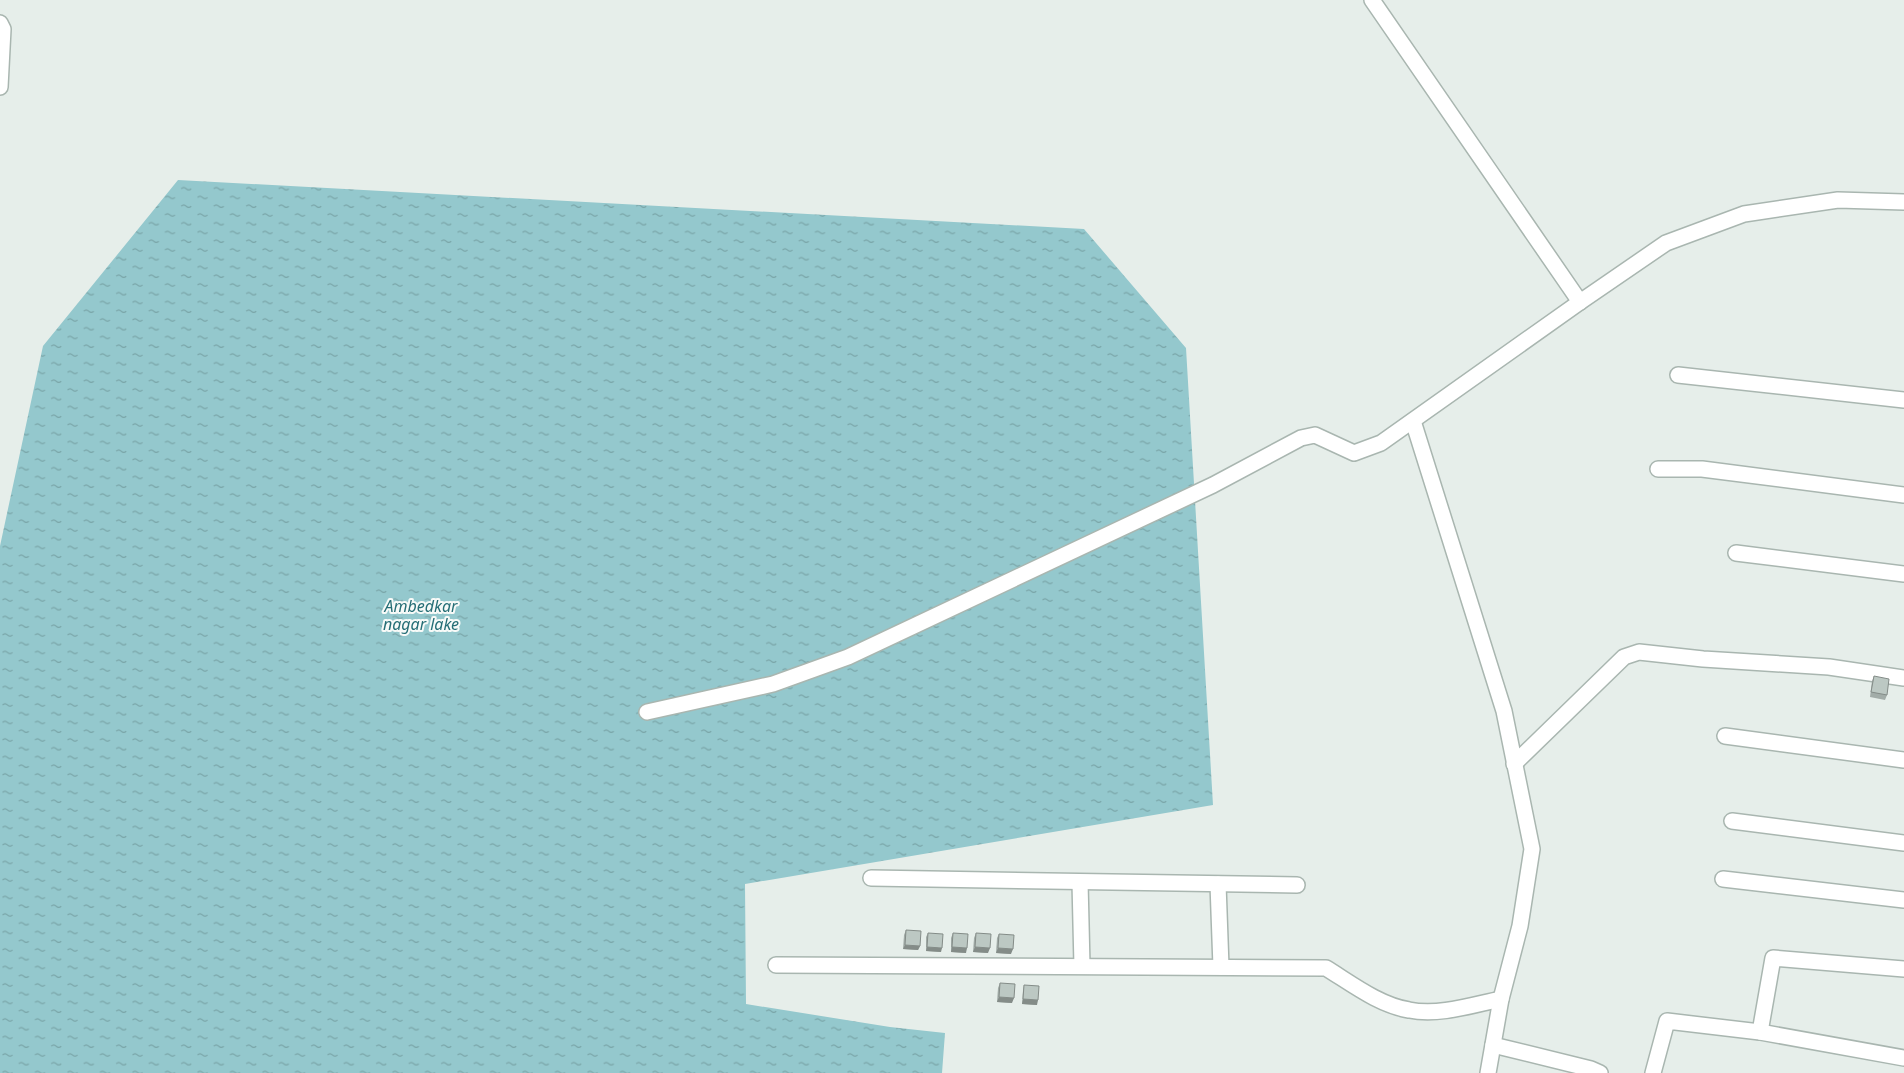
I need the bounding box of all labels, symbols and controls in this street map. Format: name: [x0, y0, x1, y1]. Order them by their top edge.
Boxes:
water label: Ambedkar nagar lake: [383, 595, 459, 635]

